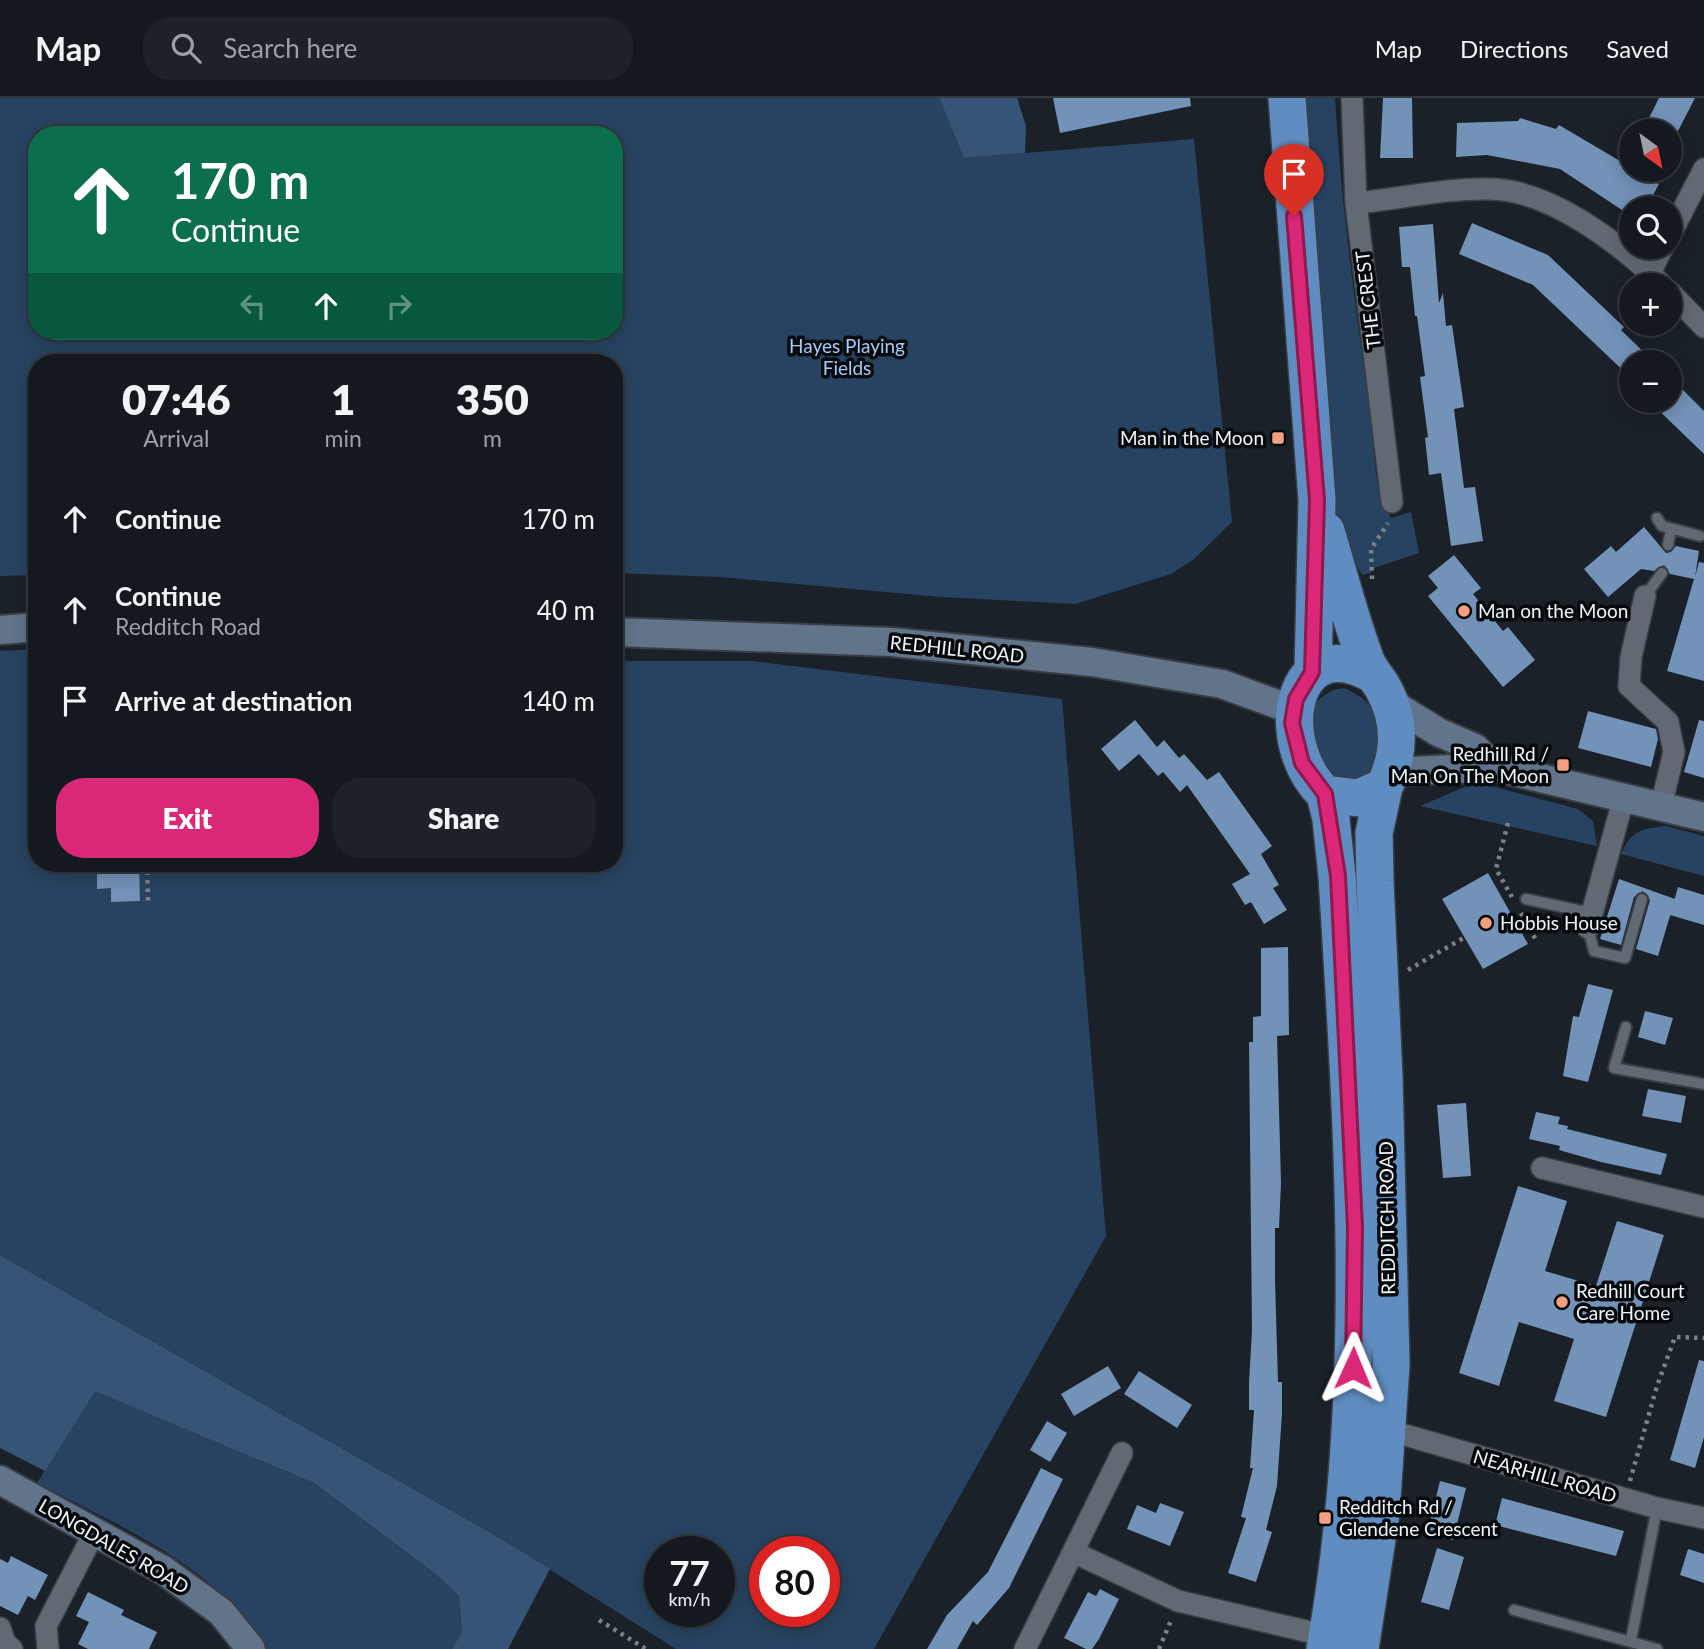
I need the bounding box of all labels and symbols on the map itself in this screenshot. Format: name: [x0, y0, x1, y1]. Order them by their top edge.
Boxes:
north arrow: [1619, 119, 1682, 182]
pin: [1264, 144, 1324, 216]
street label: THE CREST: [1350, 250, 1385, 350]
park label: Hayes Playing Fields: [789, 334, 905, 379]
place label: Man in the Moon: [1120, 426, 1264, 449]
marker: Man in the Moon: [1270, 430, 1286, 446]
place label: Man on the Moon: [1478, 599, 1628, 622]
marker: Man on the Moon: [1456, 603, 1472, 619]
street label: REDHILL ROAD: [889, 630, 1025, 667]
place label: Redhill Rd / Man On The Moon: [1391, 742, 1549, 787]
marker: Redhill Rd / Man On The Moon: [1555, 757, 1571, 773]
place label: Hobbis House: [1500, 911, 1618, 934]
marker: Hobbis House: [1478, 915, 1494, 931]
street label: REDDITCH ROAD: [1374, 1141, 1399, 1295]
place label: Redhill Court Care Home: [1576, 1279, 1685, 1324]
marker: Redhill Court Care Home: [1554, 1294, 1570, 1310]
position arrow: [1316, 1331, 1390, 1405]
street label: NEARHILL ROAD: [1471, 1444, 1619, 1507]
street label: LONGDALES ROAD: [35, 1493, 193, 1598]
place label: Redditch Rd / Glendene Crescent: [1339, 1495, 1498, 1540]
marker: Redditch Rd / Glendene Crescent: [1317, 1510, 1333, 1526]
speed limit sign: 80: [749, 1536, 840, 1627]

